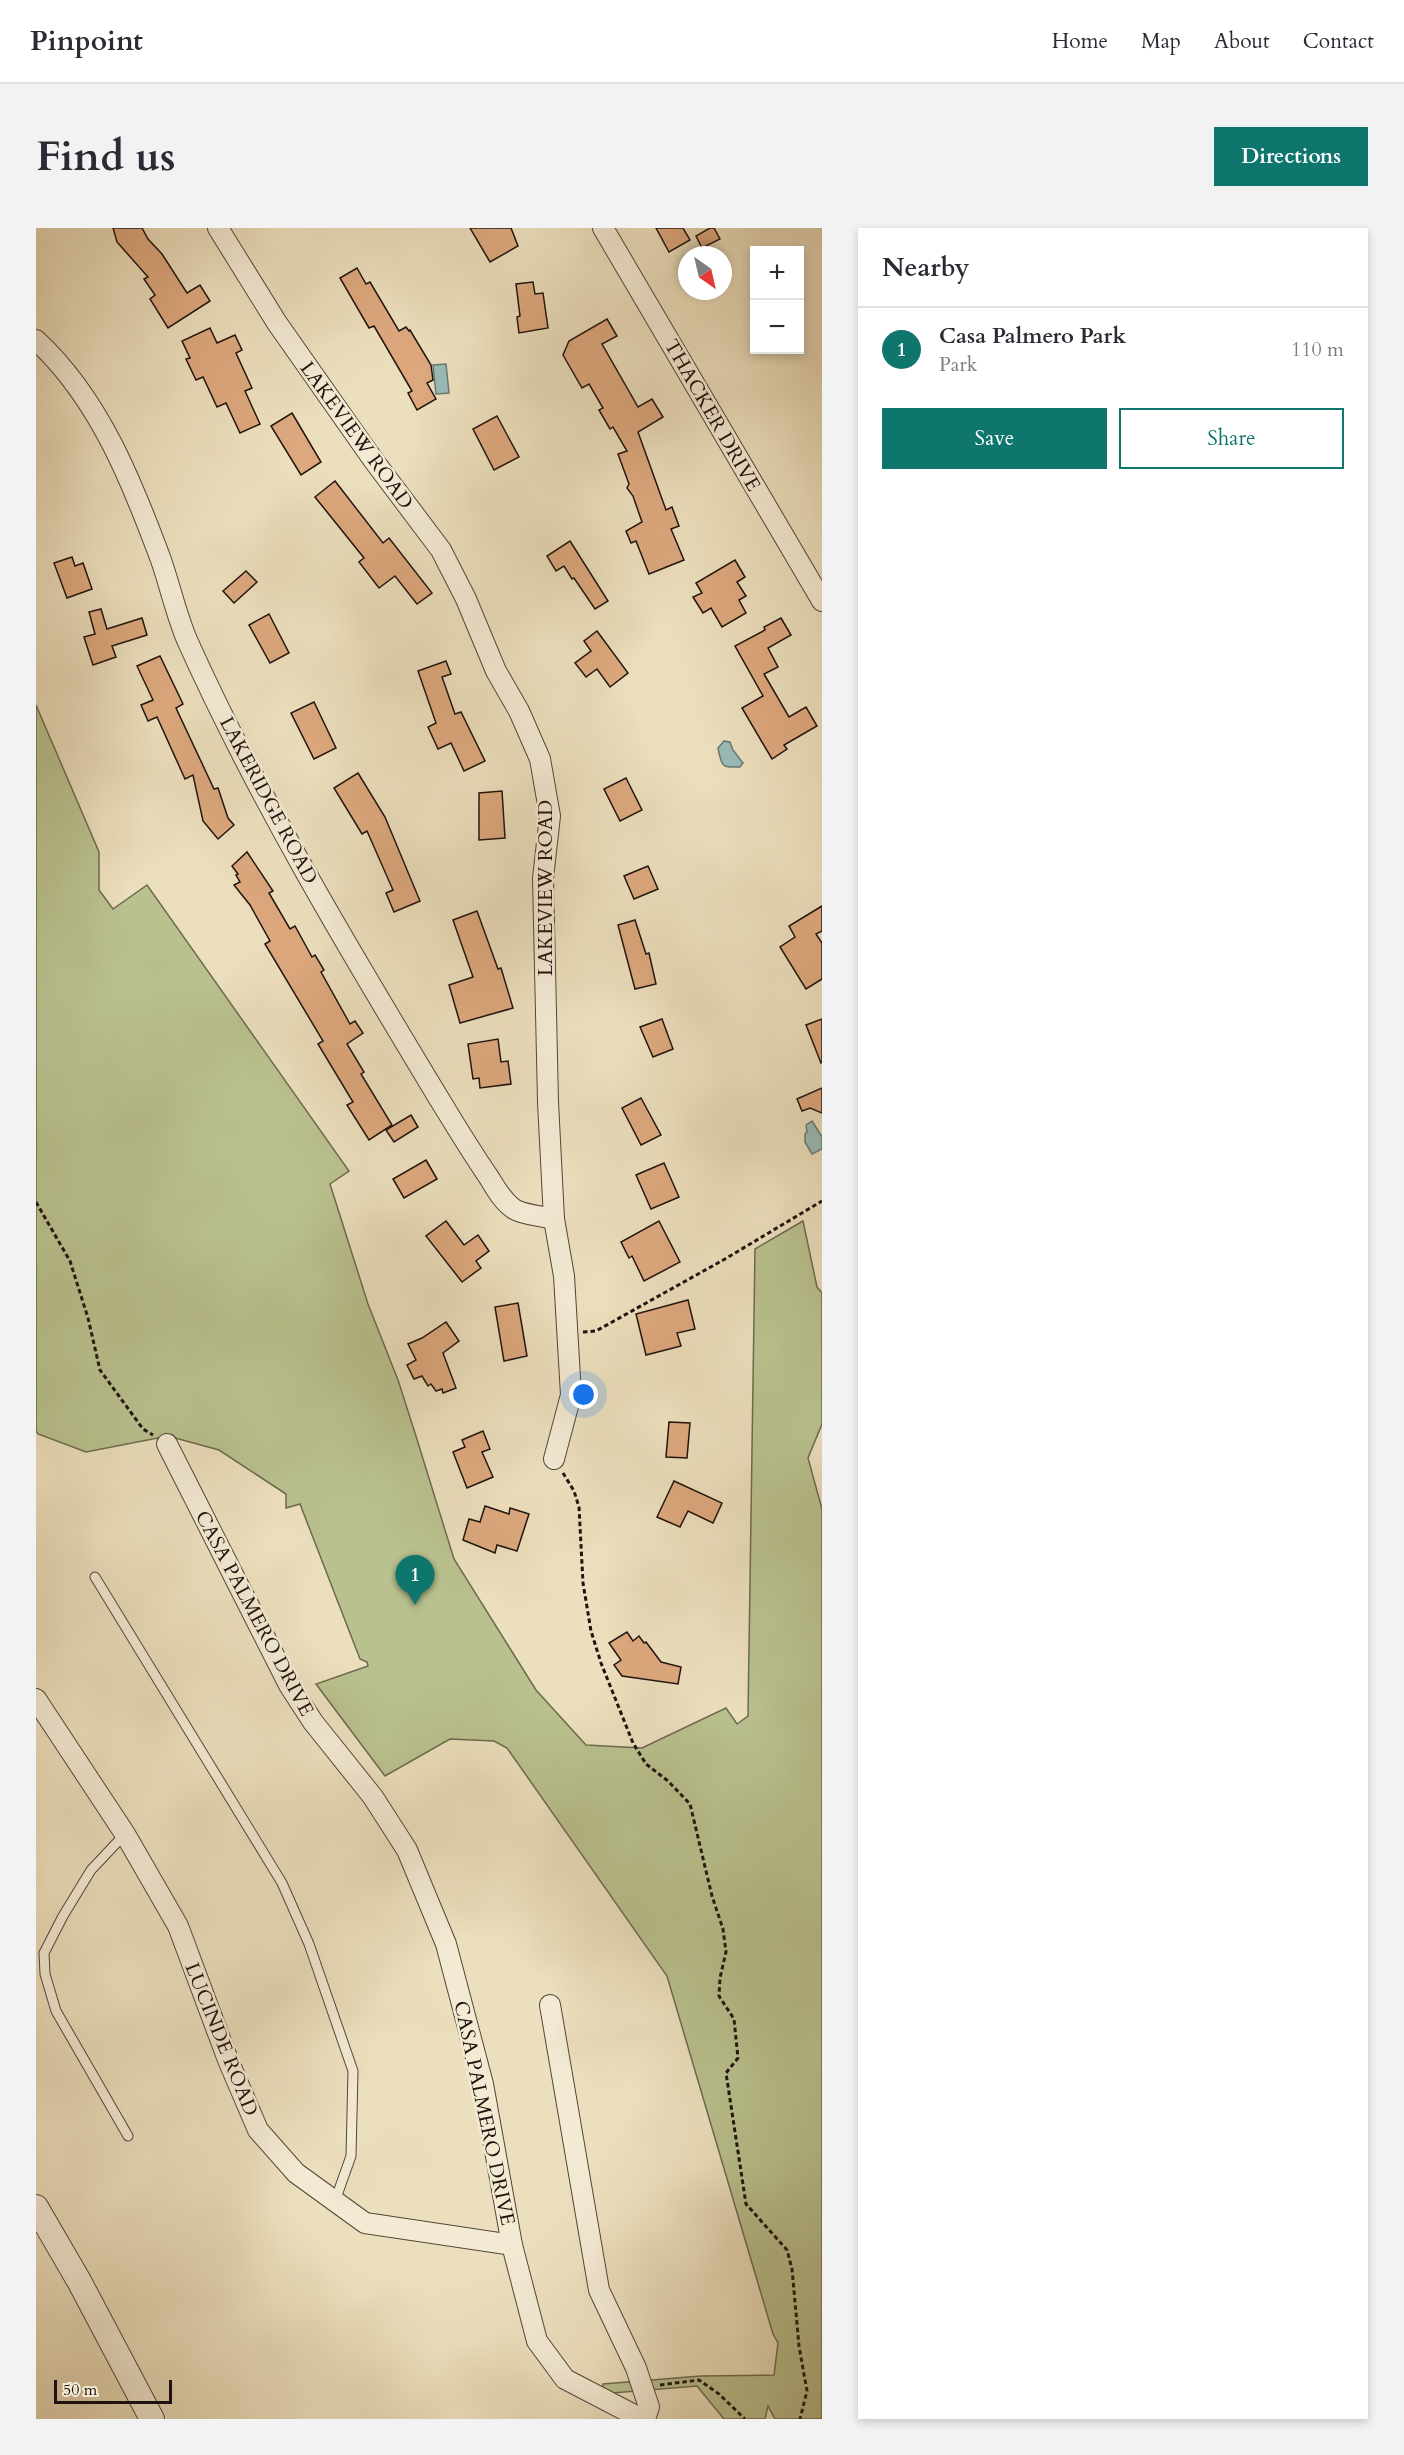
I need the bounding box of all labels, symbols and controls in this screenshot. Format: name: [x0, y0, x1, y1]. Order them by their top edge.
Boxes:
text: Pinpoint: [30, 22, 143, 60]
text: Home: [1052, 27, 1108, 56]
text: Map: [1141, 27, 1181, 56]
text: About: [1214, 27, 1270, 56]
text: Contact: [1303, 27, 1374, 56]
button: Directions: [1214, 127, 1368, 186]
text: Find us: [36, 128, 176, 185]
north arrow: [678, 246, 732, 300]
map controls: [750, 246, 804, 354]
button: +: [750, 246, 804, 300]
text: Nearby: [882, 250, 970, 285]
button: −: [750, 300, 804, 354]
text: Casa Palmero Park: [939, 321, 1126, 351]
street label: THACKER DRIVE: [658, 334, 767, 496]
text: 1: [896, 336, 907, 363]
text: 110 m: [1291, 336, 1344, 363]
text: Park: [939, 351, 977, 378]
street label: LAKEVIEW ROAD: [294, 356, 419, 515]
button: Save: [882, 408, 1107, 469]
button: Share: [1119, 408, 1344, 469]
street label: LAKERIDGE ROAD: [213, 712, 324, 889]
street label: LAKEVIEW ROAD: [532, 800, 559, 976]
your location: [569, 1380, 598, 1409]
street label: CASA PALMERO DRIVE: [189, 1506, 320, 1721]
pin: 1: [396, 1556, 434, 1605]
street label: LUCINDE ROAD: [178, 1958, 265, 2120]
street label: CASA PALMERO DRIVE: [448, 1998, 522, 2228]
scale bar: [54, 2377, 172, 2404]
text: 50 m: [63, 2379, 97, 2401]

